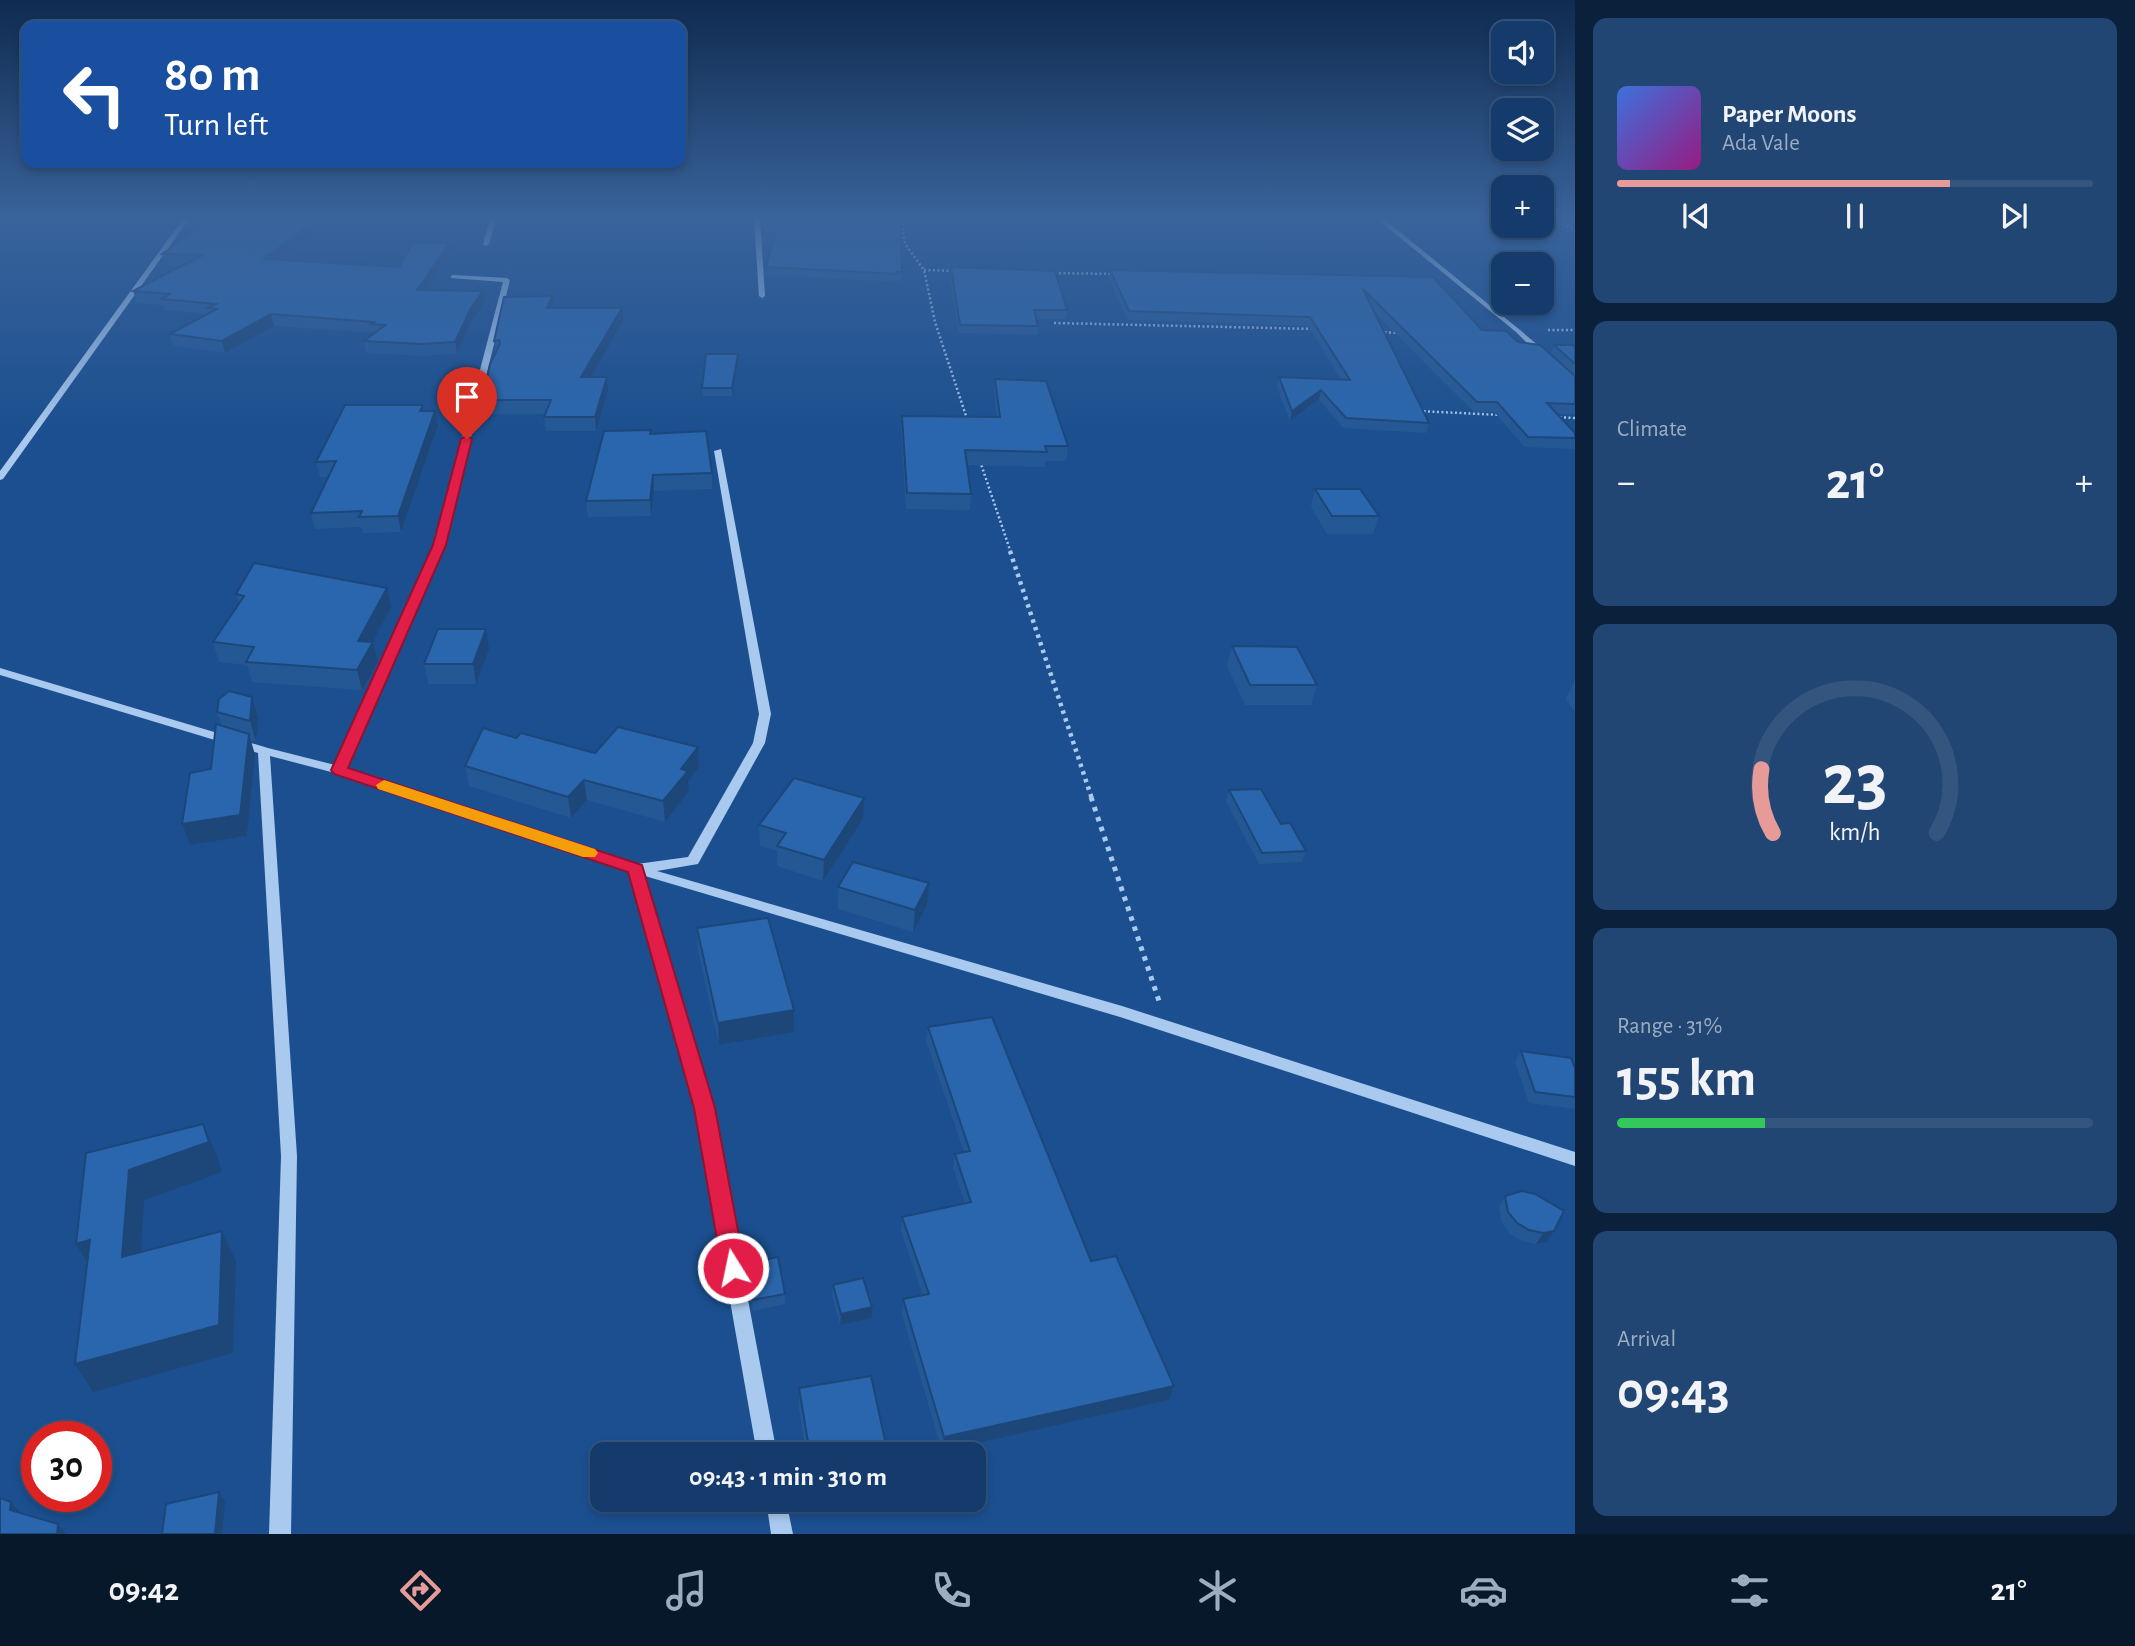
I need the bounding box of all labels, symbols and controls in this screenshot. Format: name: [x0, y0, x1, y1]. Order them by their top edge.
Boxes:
map controls: [1491, 21, 1554, 315]
button: sound: [1491, 21, 1554, 84]
icon: left: [49, 49, 140, 140]
text: 80 m: [164, 51, 261, 100]
button: layers: [1491, 98, 1554, 161]
text: Paper Moons: [1722, 101, 1857, 127]
text: Turn left: [164, 109, 268, 141]
text: Ada Vale: [1722, 132, 1800, 155]
button: +: [1491, 175, 1554, 238]
icon: previous: [1677, 197, 1715, 235]
icon: pause: [1836, 197, 1874, 235]
icon: next: [1995, 197, 2033, 235]
button: −: [1491, 252, 1554, 315]
pin: [437, 367, 497, 439]
icon: arrive: [448, 378, 486, 416]
text: Climate: [1617, 418, 1687, 441]
text: 21°: [1826, 456, 1884, 508]
text: −: [1617, 464, 1635, 502]
text: +: [2075, 464, 2093, 502]
text: 23: [1822, 745, 1888, 818]
text: km/h: [1829, 820, 1881, 845]
text: Range · 31%: [1617, 1015, 1723, 1038]
text: 155 km: [1617, 1053, 1756, 1105]
position arrow: [696, 1231, 770, 1305]
text: Arrival: [1617, 1328, 1676, 1351]
text: 09:43: [1617, 1366, 1730, 1418]
speed limit sign: 30: [21, 1421, 112, 1512]
text: 09:43 · 1 min · 310 m: [689, 1464, 887, 1490]
icon: directions: [396, 1566, 445, 1615]
icon: music: [662, 1566, 711, 1615]
icon: phone: [927, 1566, 976, 1615]
icon: climate: [1193, 1566, 1242, 1615]
icon: car: [1459, 1566, 1508, 1615]
icon: filters: [1725, 1566, 1774, 1615]
text: 09:42: [108, 1574, 179, 1606]
text: 21°: [1991, 1574, 2027, 1606]

